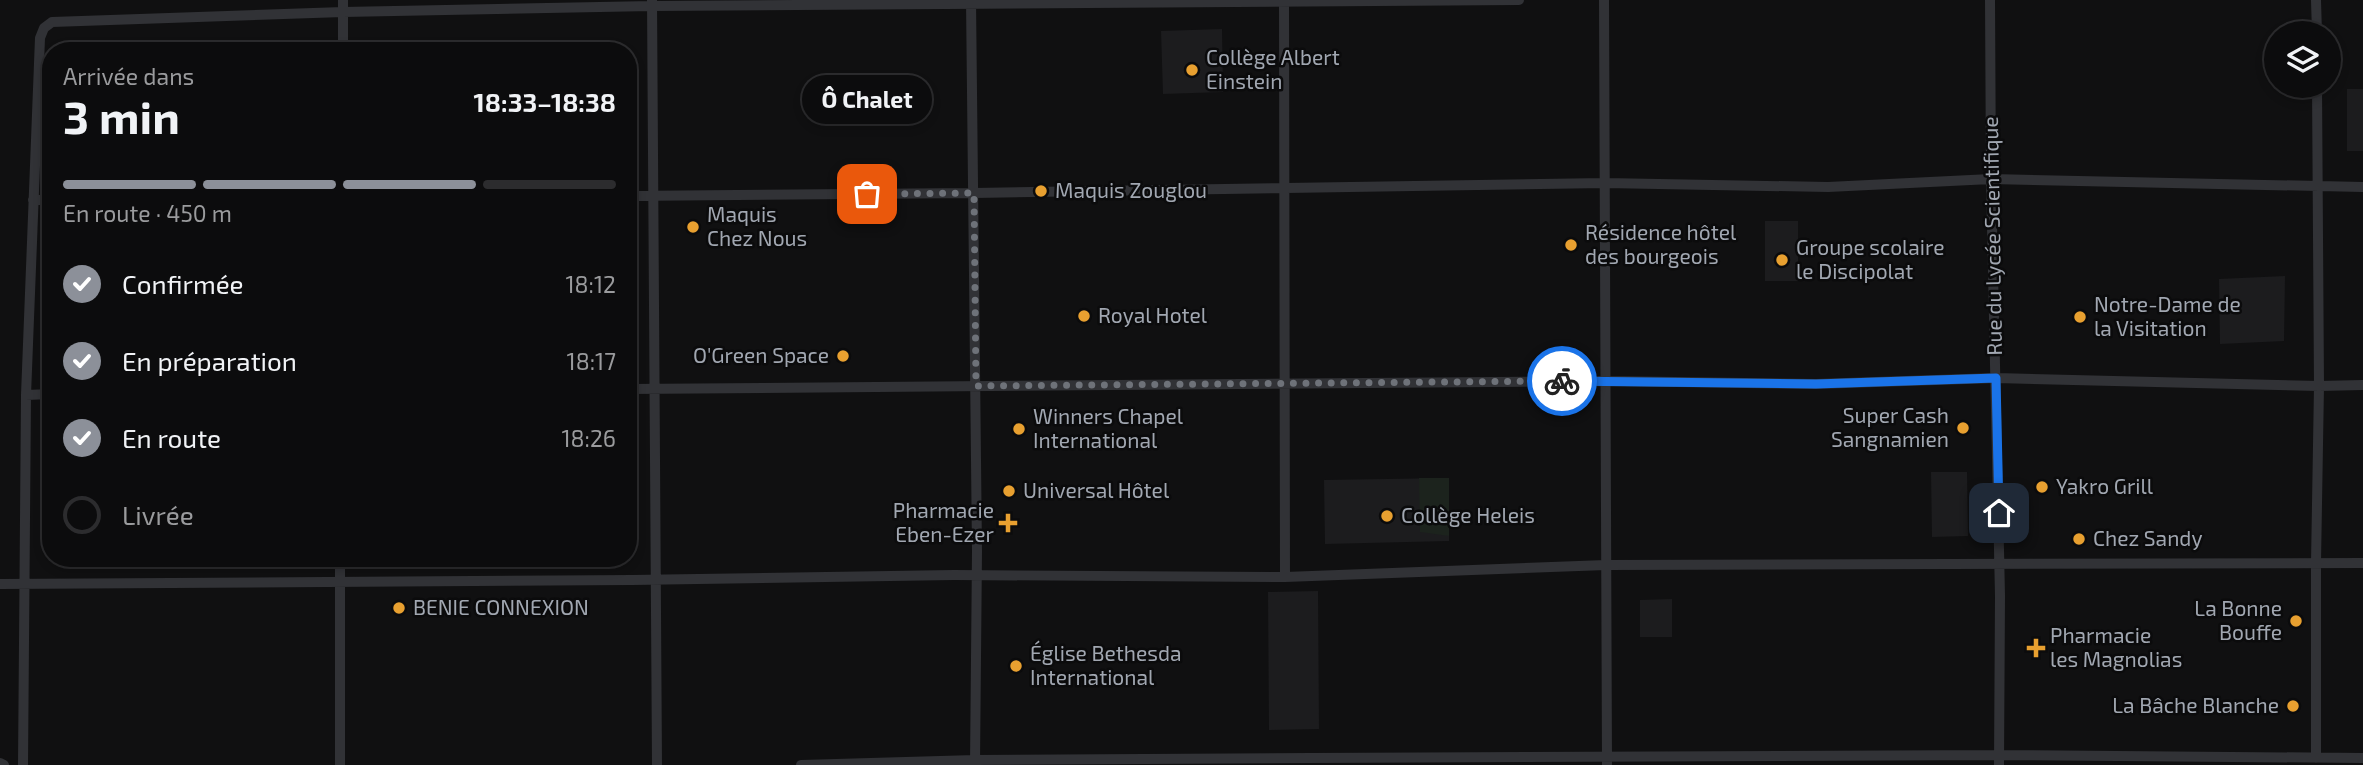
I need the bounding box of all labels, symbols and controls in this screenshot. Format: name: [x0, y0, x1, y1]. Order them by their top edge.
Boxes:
map controls: [2264, 21, 2341, 98]
button: layers: [2264, 21, 2341, 98]
place label: Collège Albert Einstein: [1206, 44, 1340, 93]
text: Arrivée dans: [63, 62, 194, 90]
marker: Collège Albert Einstein: [1184, 62, 1200, 78]
callout: Ô Chalet: [802, 75, 932, 124]
text: Ô Chalet: [821, 85, 913, 113]
text: 18:33–18:38: [474, 86, 616, 117]
text: 3 min: [63, 88, 180, 143]
street label: Rue du Lycée Scientifique: [1977, 116, 2006, 356]
pin: [837, 164, 897, 224]
icon: bag: [848, 175, 886, 213]
place label: Maquis Zouglou: [1055, 177, 1207, 202]
marker: Maquis Zouglou: [1033, 183, 1049, 199]
text: En route · 450 m: [63, 199, 232, 227]
place label: Maquis Chez Nous: [707, 201, 807, 250]
marker: Maquis Chez Nous: [685, 219, 701, 235]
place label: Résidence hôtel des bourgeois: [1585, 219, 1737, 268]
place label: Groupe scolaire le Discipolat: [1796, 234, 1944, 283]
marker: Résidence hôtel des bourgeois: [1563, 237, 1579, 253]
marker: Groupe scolaire le Discipolat: [1774, 252, 1790, 268]
icon: check: [63, 265, 101, 303]
text: Confirmée: [122, 268, 244, 299]
text: 18:12: [565, 270, 616, 298]
place label: Notre-Dame de la Visitation: [2094, 291, 2241, 340]
place label: Royal Hotel: [1098, 302, 1208, 327]
marker: Royal Hotel: [1076, 308, 1092, 324]
marker: Notre-Dame de la Visitation: [2072, 309, 2088, 325]
icon: check: [63, 342, 101, 380]
place label: O'Green Space: [693, 342, 829, 367]
text: En préparation: [122, 345, 297, 376]
courier: [1527, 346, 1597, 416]
text: 18:17: [567, 347, 616, 375]
marker: O'Green Space: [835, 348, 851, 364]
icon: bike: [1543, 362, 1581, 400]
place label: Super Cash Sangnamien: [1831, 402, 1949, 451]
place label: Winners Chapel International: [1033, 403, 1184, 452]
icon: check: [63, 419, 101, 457]
marker: Super Cash Sangnamien: [1955, 420, 1971, 436]
marker: Winners Chapel International: [1011, 421, 1027, 437]
text: En route: [122, 422, 221, 453]
text: 18:26: [561, 424, 616, 452]
place label: Yakro Grill: [2056, 473, 2154, 498]
place label: Universal Hôtel: [1023, 477, 1170, 502]
marker: Yakro Grill: [2034, 479, 2050, 495]
marker: Universal Hôtel: [1001, 483, 1017, 499]
pin: [1969, 483, 2029, 543]
icon: home: [1980, 494, 2018, 532]
place label: Pharmacie Eben-Ezer: [893, 497, 995, 546]
text: Livrée: [122, 499, 194, 530]
place label: Collège Heleis: [1401, 502, 1535, 527]
marker: Collège Heleis: [1379, 508, 1395, 524]
marker: Pharmacie Eben-Ezer: [1000, 515, 1016, 531]
place label: Chez Sandy: [2093, 525, 2203, 550]
marker: Chez Sandy: [2071, 531, 2087, 547]
place label: BENIE CONNEXION: [413, 594, 589, 619]
place label: La Bonne Bouffe: [2194, 595, 2282, 644]
marker: BENIE CONNEXION: [391, 600, 407, 616]
marker: La Bonne Bouffe: [2288, 613, 2304, 629]
place label: Pharmacie les Magnolias: [2050, 622, 2182, 671]
place label: Église Bethesda International: [1030, 640, 1182, 689]
marker: Pharmacie les Magnolias: [2028, 640, 2044, 656]
marker: Église Bethesda International: [1008, 658, 1024, 674]
place label: La Bâche Blanche: [2112, 692, 2279, 717]
marker: La Bâche Blanche: [2285, 698, 2301, 714]

